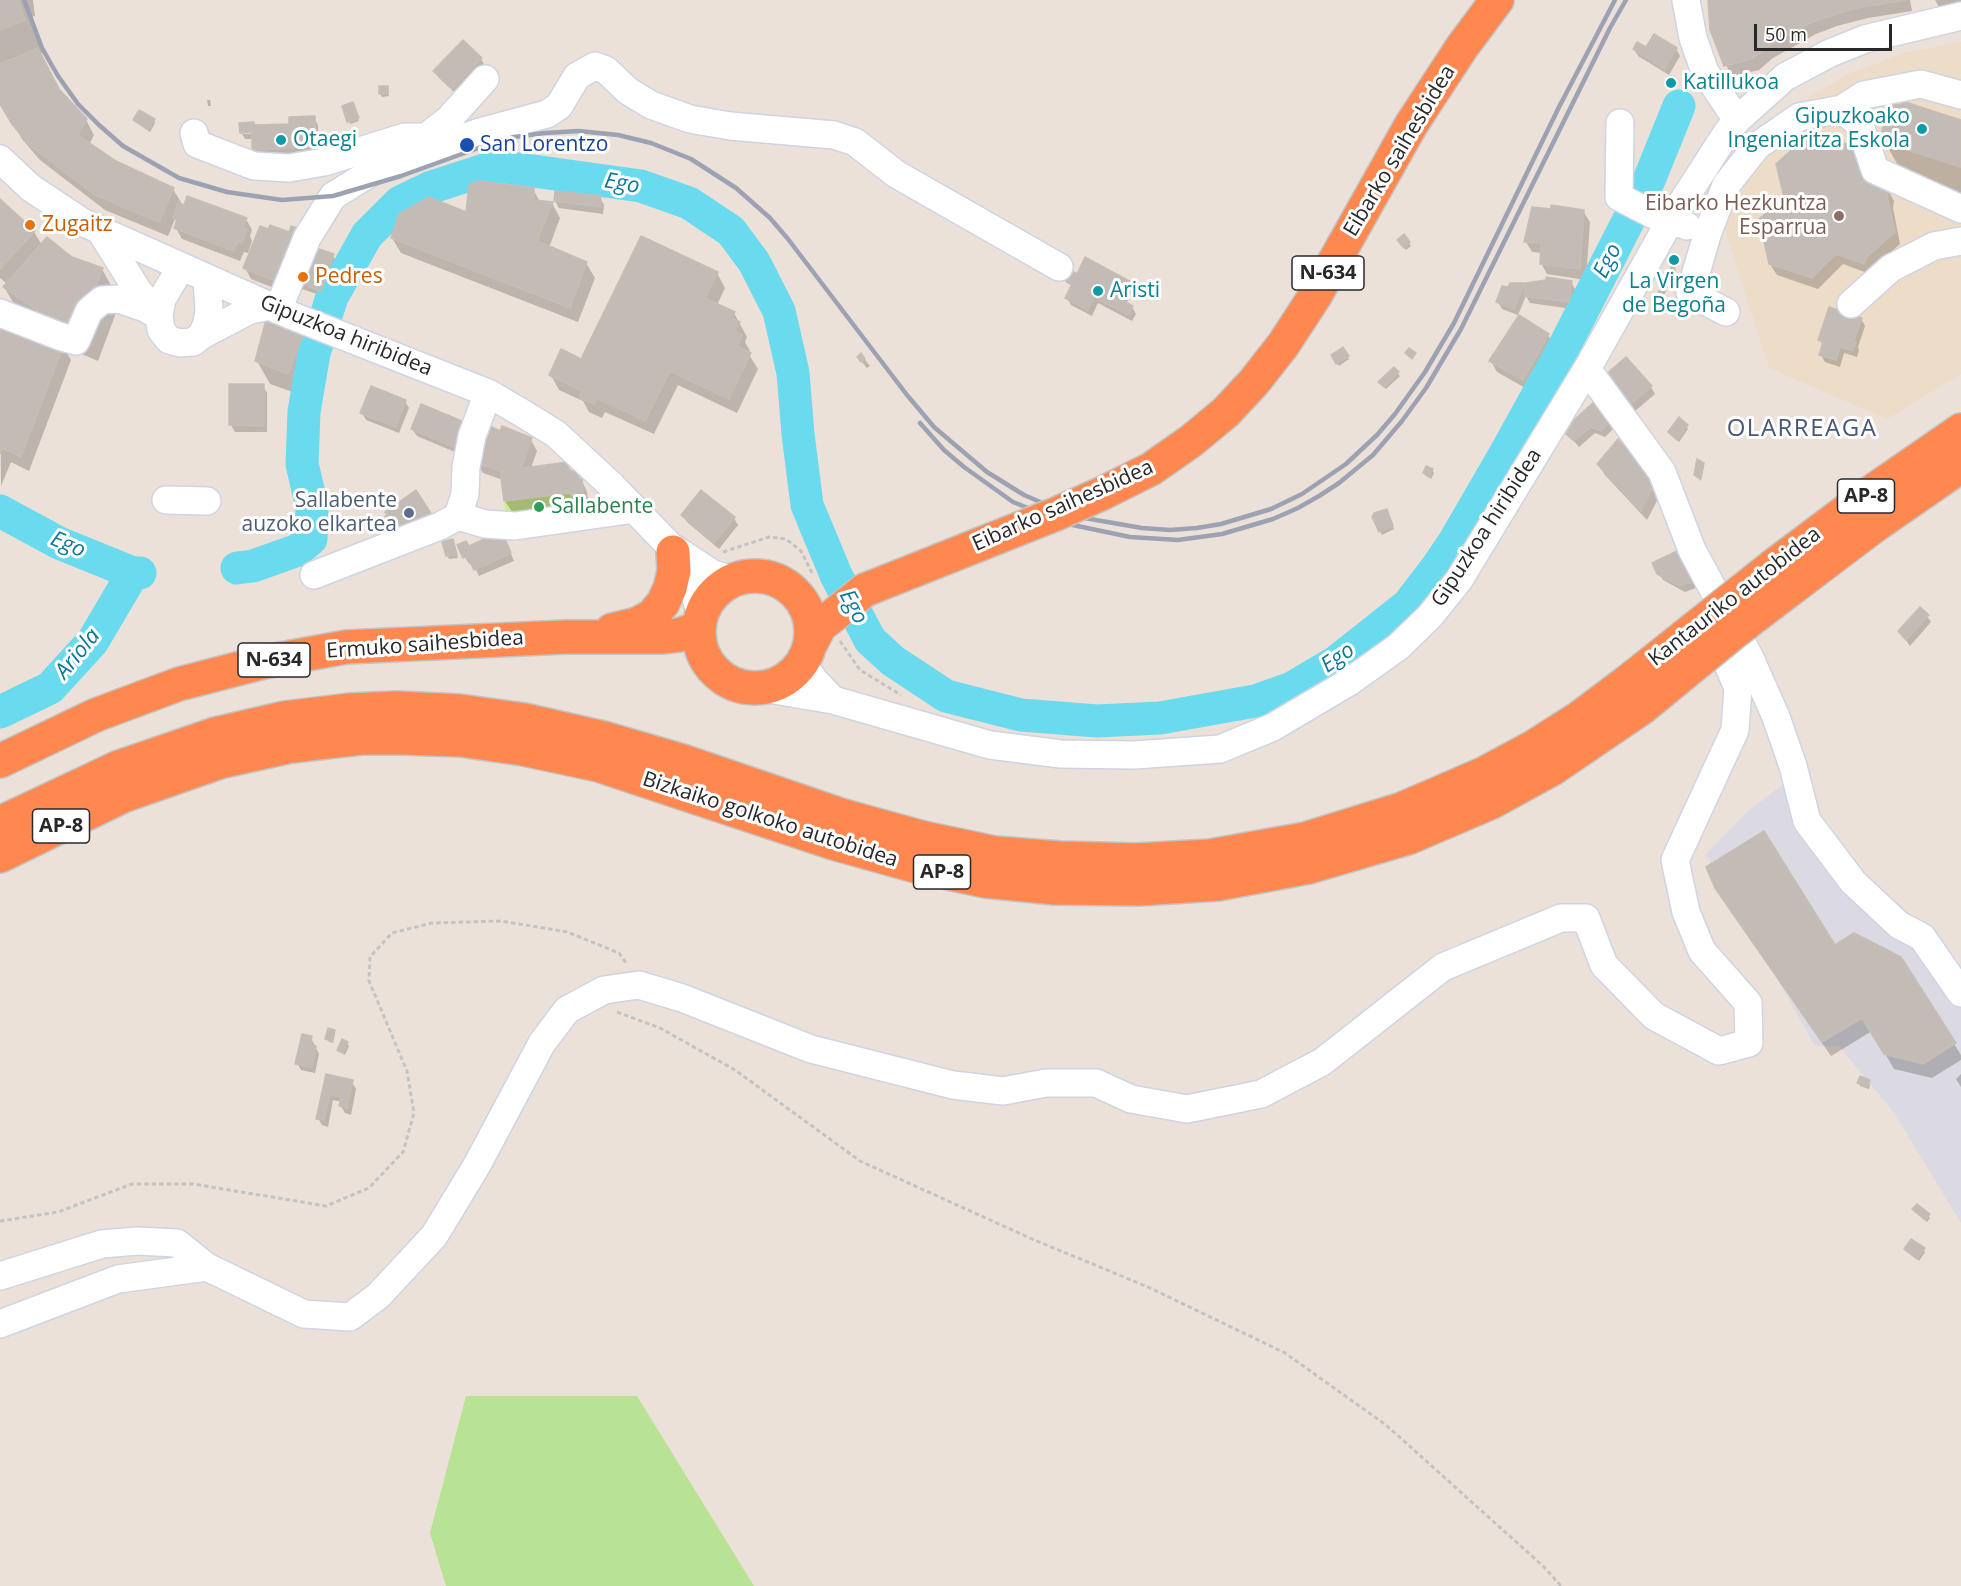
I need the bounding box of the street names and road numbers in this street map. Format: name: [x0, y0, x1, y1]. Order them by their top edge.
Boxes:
street label: Eibarko saihesbidea: [1339, 61, 1461, 241]
road number: N-634: [1292, 256, 1364, 290]
street label: Gipuzkoa hiribidea: [256, 290, 436, 382]
street label: Gipuzkoa hiribidea: [1426, 444, 1548, 612]
street label: Eibarko saihesbidea: [969, 455, 1157, 557]
road number: AP-8: [1838, 479, 1894, 513]
street label: Kantauriko autobidea: [1644, 522, 1826, 672]
street label: Ermuko saihesbidea: [325, 626, 525, 664]
road number: N-634: [238, 643, 310, 677]
street label: Bizkaiko golkoko autobidea: [639, 767, 901, 873]
road number: AP-8: [32, 809, 90, 843]
road number: AP-8: [914, 855, 970, 889]

